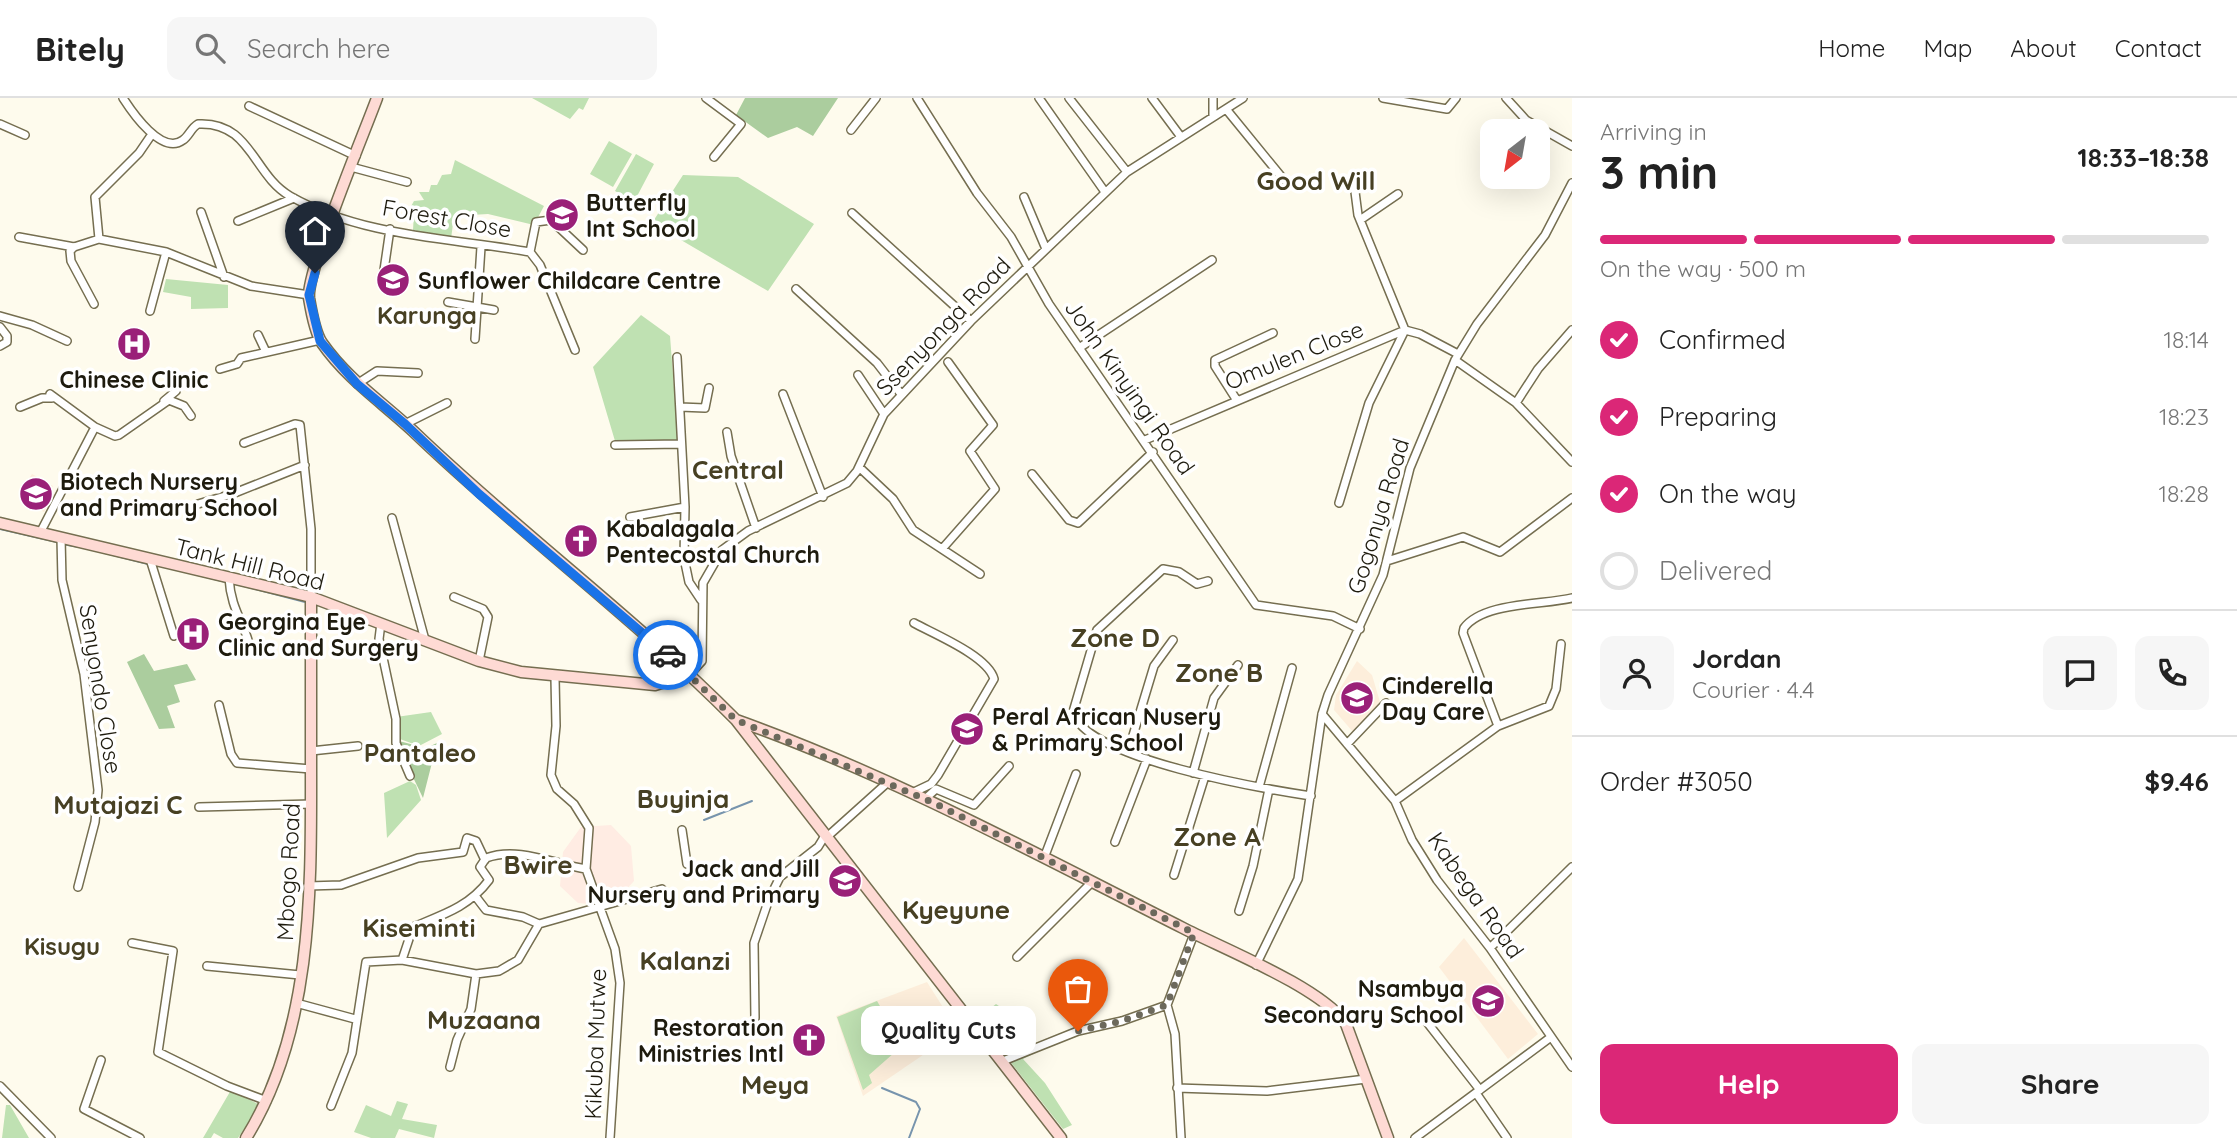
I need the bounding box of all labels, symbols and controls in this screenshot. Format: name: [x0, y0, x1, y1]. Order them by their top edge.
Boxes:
search box: [167, 17, 657, 80]
text: Bitely: [35, 28, 125, 69]
icon: search: [191, 29, 229, 67]
text: Search here: [247, 32, 391, 65]
text: Home: [1818, 33, 1885, 63]
text: Map: [1923, 33, 1972, 63]
text: About: [2010, 33, 2077, 63]
text: Contact: [2115, 33, 2202, 63]
text: Arriving in: [1600, 117, 1707, 146]
north arrow: [1480, 119, 1550, 189]
map controls: [1480, 119, 1550, 189]
text: 18:33–18:38: [2078, 141, 2209, 174]
text: 3 min: [1600, 143, 1718, 201]
district label: Good Will: [1257, 164, 1375, 197]
place label: Butterfly Int School: [586, 188, 696, 243]
street label: Forest Close: [380, 192, 514, 244]
school or university icon: Butterfly Int School: [543, 196, 581, 234]
pin: [285, 201, 345, 273]
icon: home: [296, 212, 334, 250]
street label: Ssenyonga Road: [870, 251, 1016, 401]
text: On the way · 500 m: [1600, 254, 1806, 283]
school or university icon: Sunflower Childcare Centre: [374, 261, 412, 299]
place label: Sunflower Childcare Centre: [418, 266, 721, 295]
street label: John Kinyingi Road: [1059, 294, 1201, 480]
district label: Karunga: [377, 300, 477, 330]
street label: Omulen Close: [1220, 314, 1368, 396]
icon: check: [1600, 321, 1638, 359]
text: Confirmed: [1659, 323, 1786, 356]
hospital icon: Chinese Clinic: [115, 325, 153, 363]
text: 18:14: [2163, 325, 2209, 354]
place label: Chinese Clinic: [60, 365, 208, 394]
icon: check: [1600, 398, 1638, 436]
text: Preparing: [1659, 400, 1777, 433]
text: 18:23: [2159, 402, 2209, 431]
street label: Gogonya Road: [1341, 435, 1415, 597]
district label: Central: [692, 453, 784, 486]
place label: Biotech Nursery and Primary School: [60, 467, 278, 522]
school or university icon: Biotech Nursery and Primary School: [17, 475, 55, 513]
icon: check: [1600, 475, 1638, 513]
text: On the way: [1659, 477, 1797, 510]
text: 18:28: [2159, 479, 2209, 508]
place label: Kabalagala Pentecostal Church: [606, 514, 820, 569]
church icon: Kabalagala Pentecostal Church: [562, 522, 600, 560]
street label: Tank Hill Road: [172, 531, 328, 597]
text: Delivered: [1659, 554, 1772, 587]
street label: Senyondo Close: [73, 602, 129, 776]
place label: Georgina Eye Clinic and Surgery: [218, 607, 419, 662]
hospital icon: Georgina Eye Clinic and Surgery: [174, 615, 212, 653]
courier: [633, 620, 703, 690]
district label: Zone D: [1070, 621, 1160, 654]
icon: car: [649, 636, 687, 674]
button: person: [1600, 636, 1674, 710]
button: chat: [2043, 636, 2117, 710]
button: phone: [2135, 636, 2209, 710]
text: Jordan: [1692, 642, 1781, 675]
district label: Zone B: [1175, 656, 1263, 689]
place label: Cinderella Day Care: [1382, 671, 1493, 726]
text: Courier · 4.4: [1692, 675, 1814, 704]
school or university icon: Cinderella Day Care: [1338, 679, 1376, 717]
place label: Peral African Nusery & Primary School: [992, 702, 1221, 757]
school or university icon: Peral African Nusery & Primary School: [948, 710, 986, 748]
district label: Pantaleo: [364, 736, 476, 769]
text: Order #3050: [1600, 765, 1753, 798]
text: $9.46: [2144, 765, 2209, 798]
district label: Buyinja: [637, 782, 729, 815]
district label: Mutajazi C: [53, 788, 183, 821]
street label: Mbogo Road: [270, 802, 306, 942]
district label: Zone A: [1173, 820, 1261, 853]
street label: Kabega Road: [1422, 826, 1530, 964]
district label: Bwire: [503, 848, 573, 881]
place label: Jack and Jill Nursery and Primary: [588, 854, 820, 909]
school or university icon: Jack and Jill Nursery and Primary: [826, 862, 864, 900]
district label: Kyeyune: [902, 893, 1010, 926]
district label: Kiseminti: [362, 911, 476, 944]
district label: Kisugu: [24, 931, 100, 961]
district label: Kalanzi: [640, 944, 730, 977]
pin: [1048, 959, 1108, 1031]
street label: Kikuba Mutwe: [578, 968, 612, 1120]
icon: bag: [1059, 970, 1097, 1008]
place label: Nsambya Secondary School: [1264, 974, 1464, 1029]
school or university icon: Nsambya Secondary School: [1469, 982, 1507, 1020]
district label: Muzaana: [427, 1003, 541, 1036]
callout: Quality Cuts: [861, 1006, 1036, 1056]
place label: Restoration Ministries Intl: [638, 1013, 784, 1068]
text: Quality Cuts: [881, 1016, 1016, 1045]
church icon: Restoration Ministries Intl: [790, 1021, 828, 1059]
button: Help: [1600, 1044, 1898, 1124]
button: Share: [1912, 1044, 2209, 1124]
district label: Meya: [741, 1068, 809, 1101]

